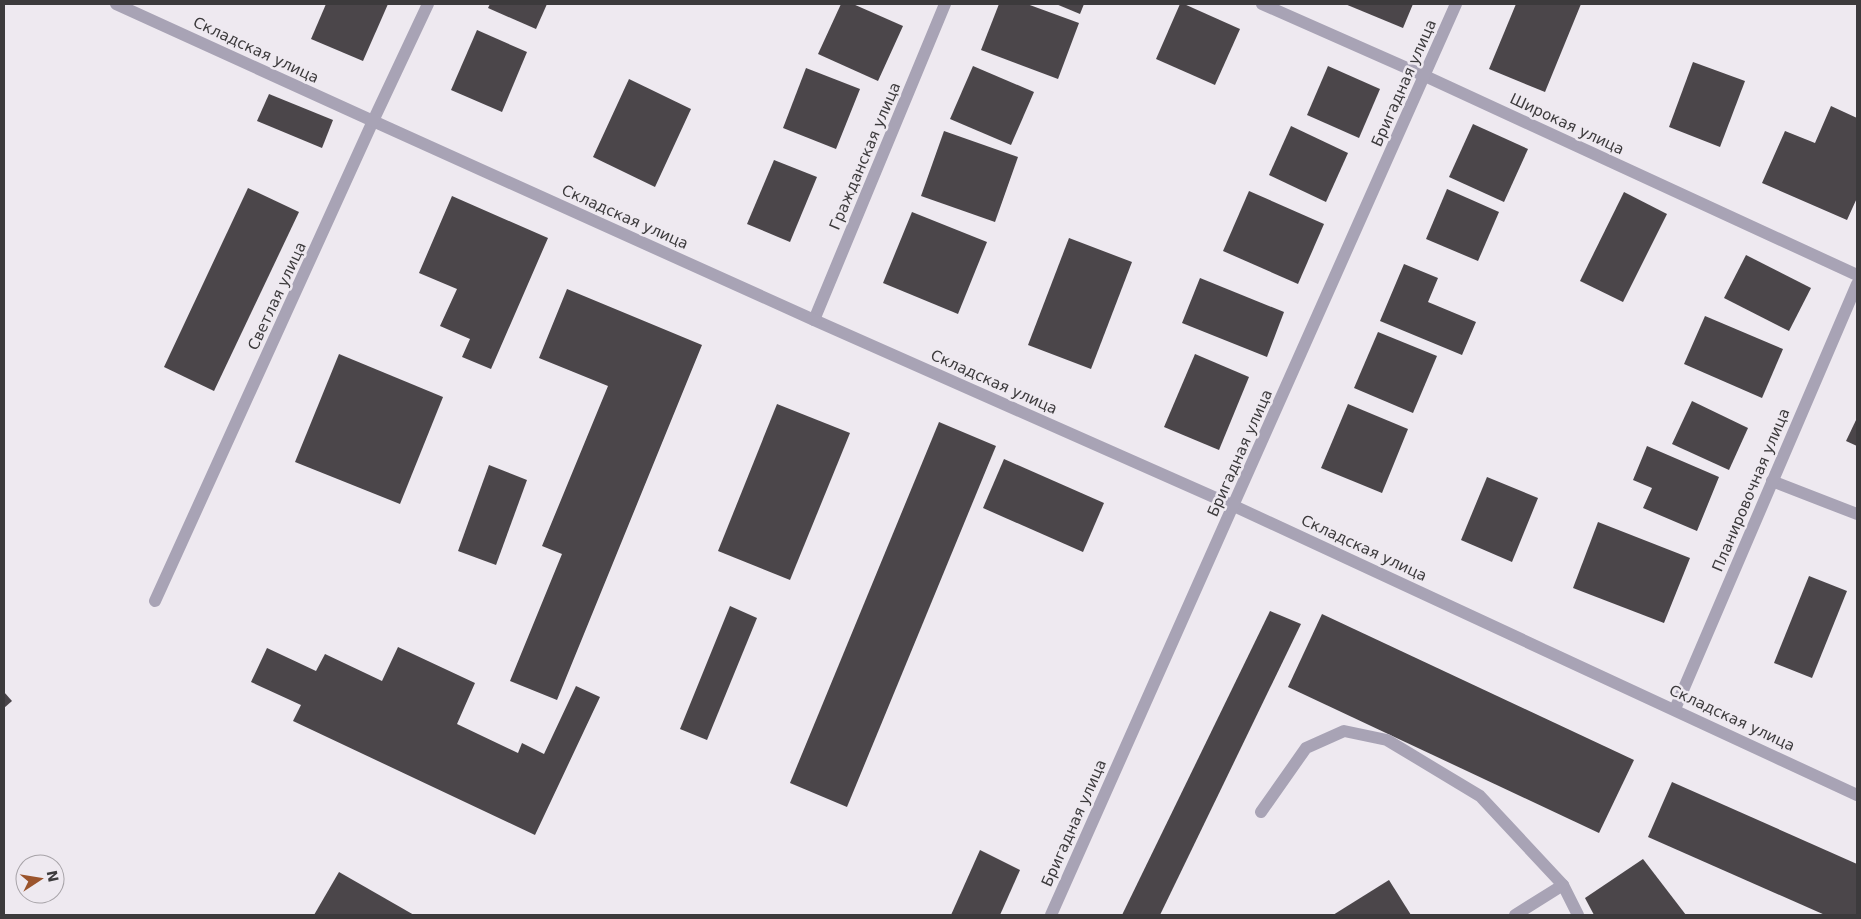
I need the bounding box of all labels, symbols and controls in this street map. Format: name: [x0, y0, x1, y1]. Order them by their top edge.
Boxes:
street label: Складская улица: [190, 13, 322, 87]
street label: Бригадная улица: [1368, 17, 1440, 149]
street label: Гражданская улица: [826, 79, 904, 233]
street label: Широкая улица: [1507, 90, 1627, 158]
street label: Складская улица: [559, 181, 691, 253]
street label: Светлая улица: [244, 239, 310, 353]
street label: Складская улица: [928, 346, 1060, 418]
street label: Бригадная улица: [1204, 387, 1276, 519]
street label: Планировочная улица: [1708, 406, 1794, 574]
street label: Складская улица: [1298, 511, 1430, 585]
street label: Складская улица: [1666, 681, 1798, 755]
street label: Бригадная улица: [1038, 757, 1110, 889]
north arrow: [15, 854, 65, 904]
text: N: [44, 869, 62, 884]

